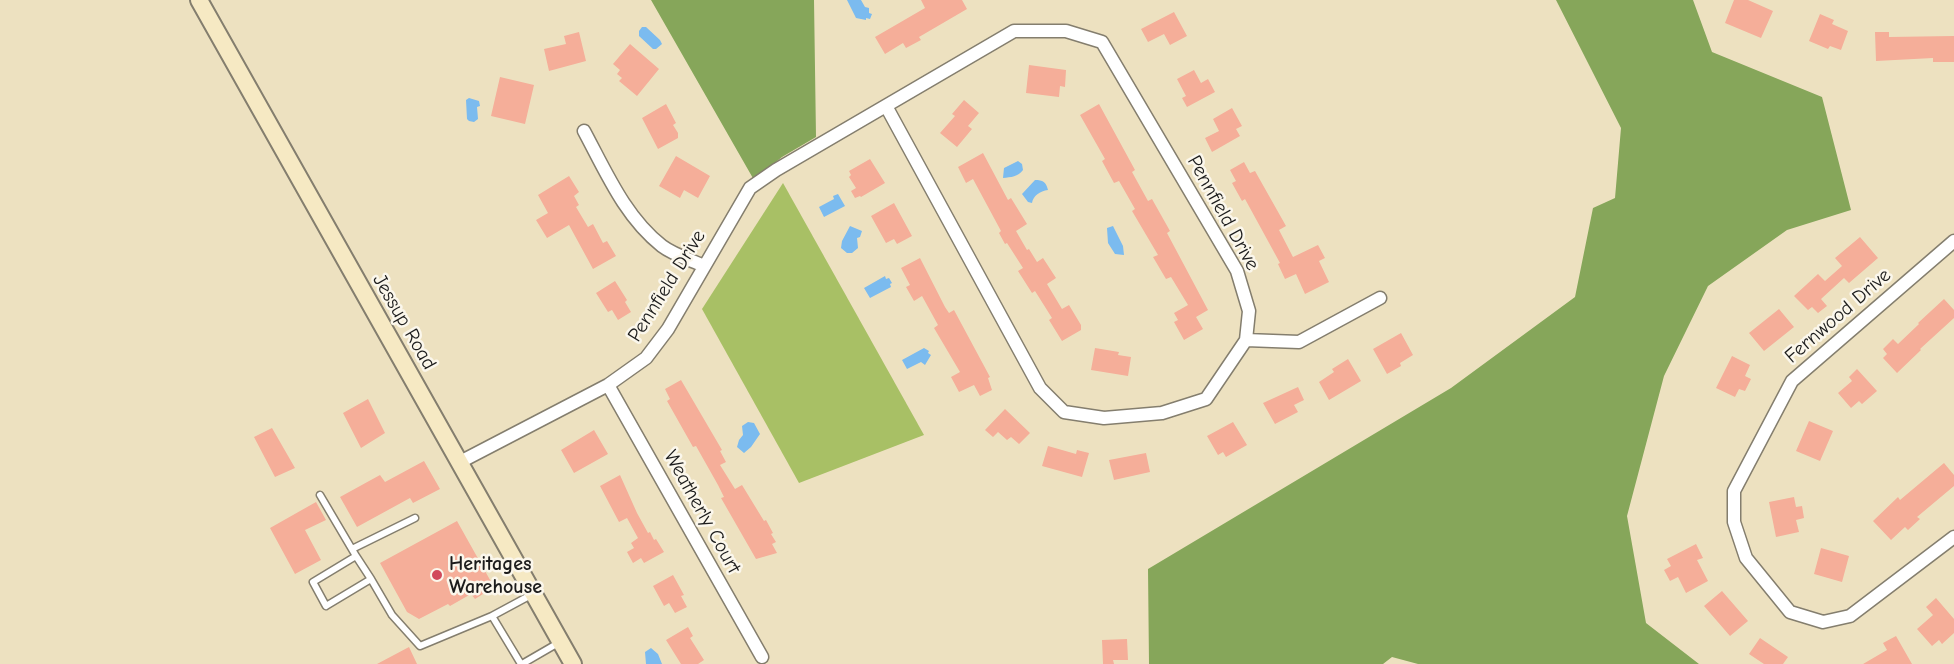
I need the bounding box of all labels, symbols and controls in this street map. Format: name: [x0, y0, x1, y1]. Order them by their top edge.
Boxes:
street label: Pennfield Drive: [1182, 151, 1264, 275]
street label: Pennfield Drive: [623, 226, 711, 346]
street label: Fernwood Drive: [1780, 263, 1896, 369]
street label: Jessup Road: [367, 270, 441, 374]
street label: Weatherly Court: [658, 446, 746, 578]
place label: Heritages Warehouse: [449, 552, 542, 599]
marker: Heritages Warehouse: [430, 568, 444, 582]

